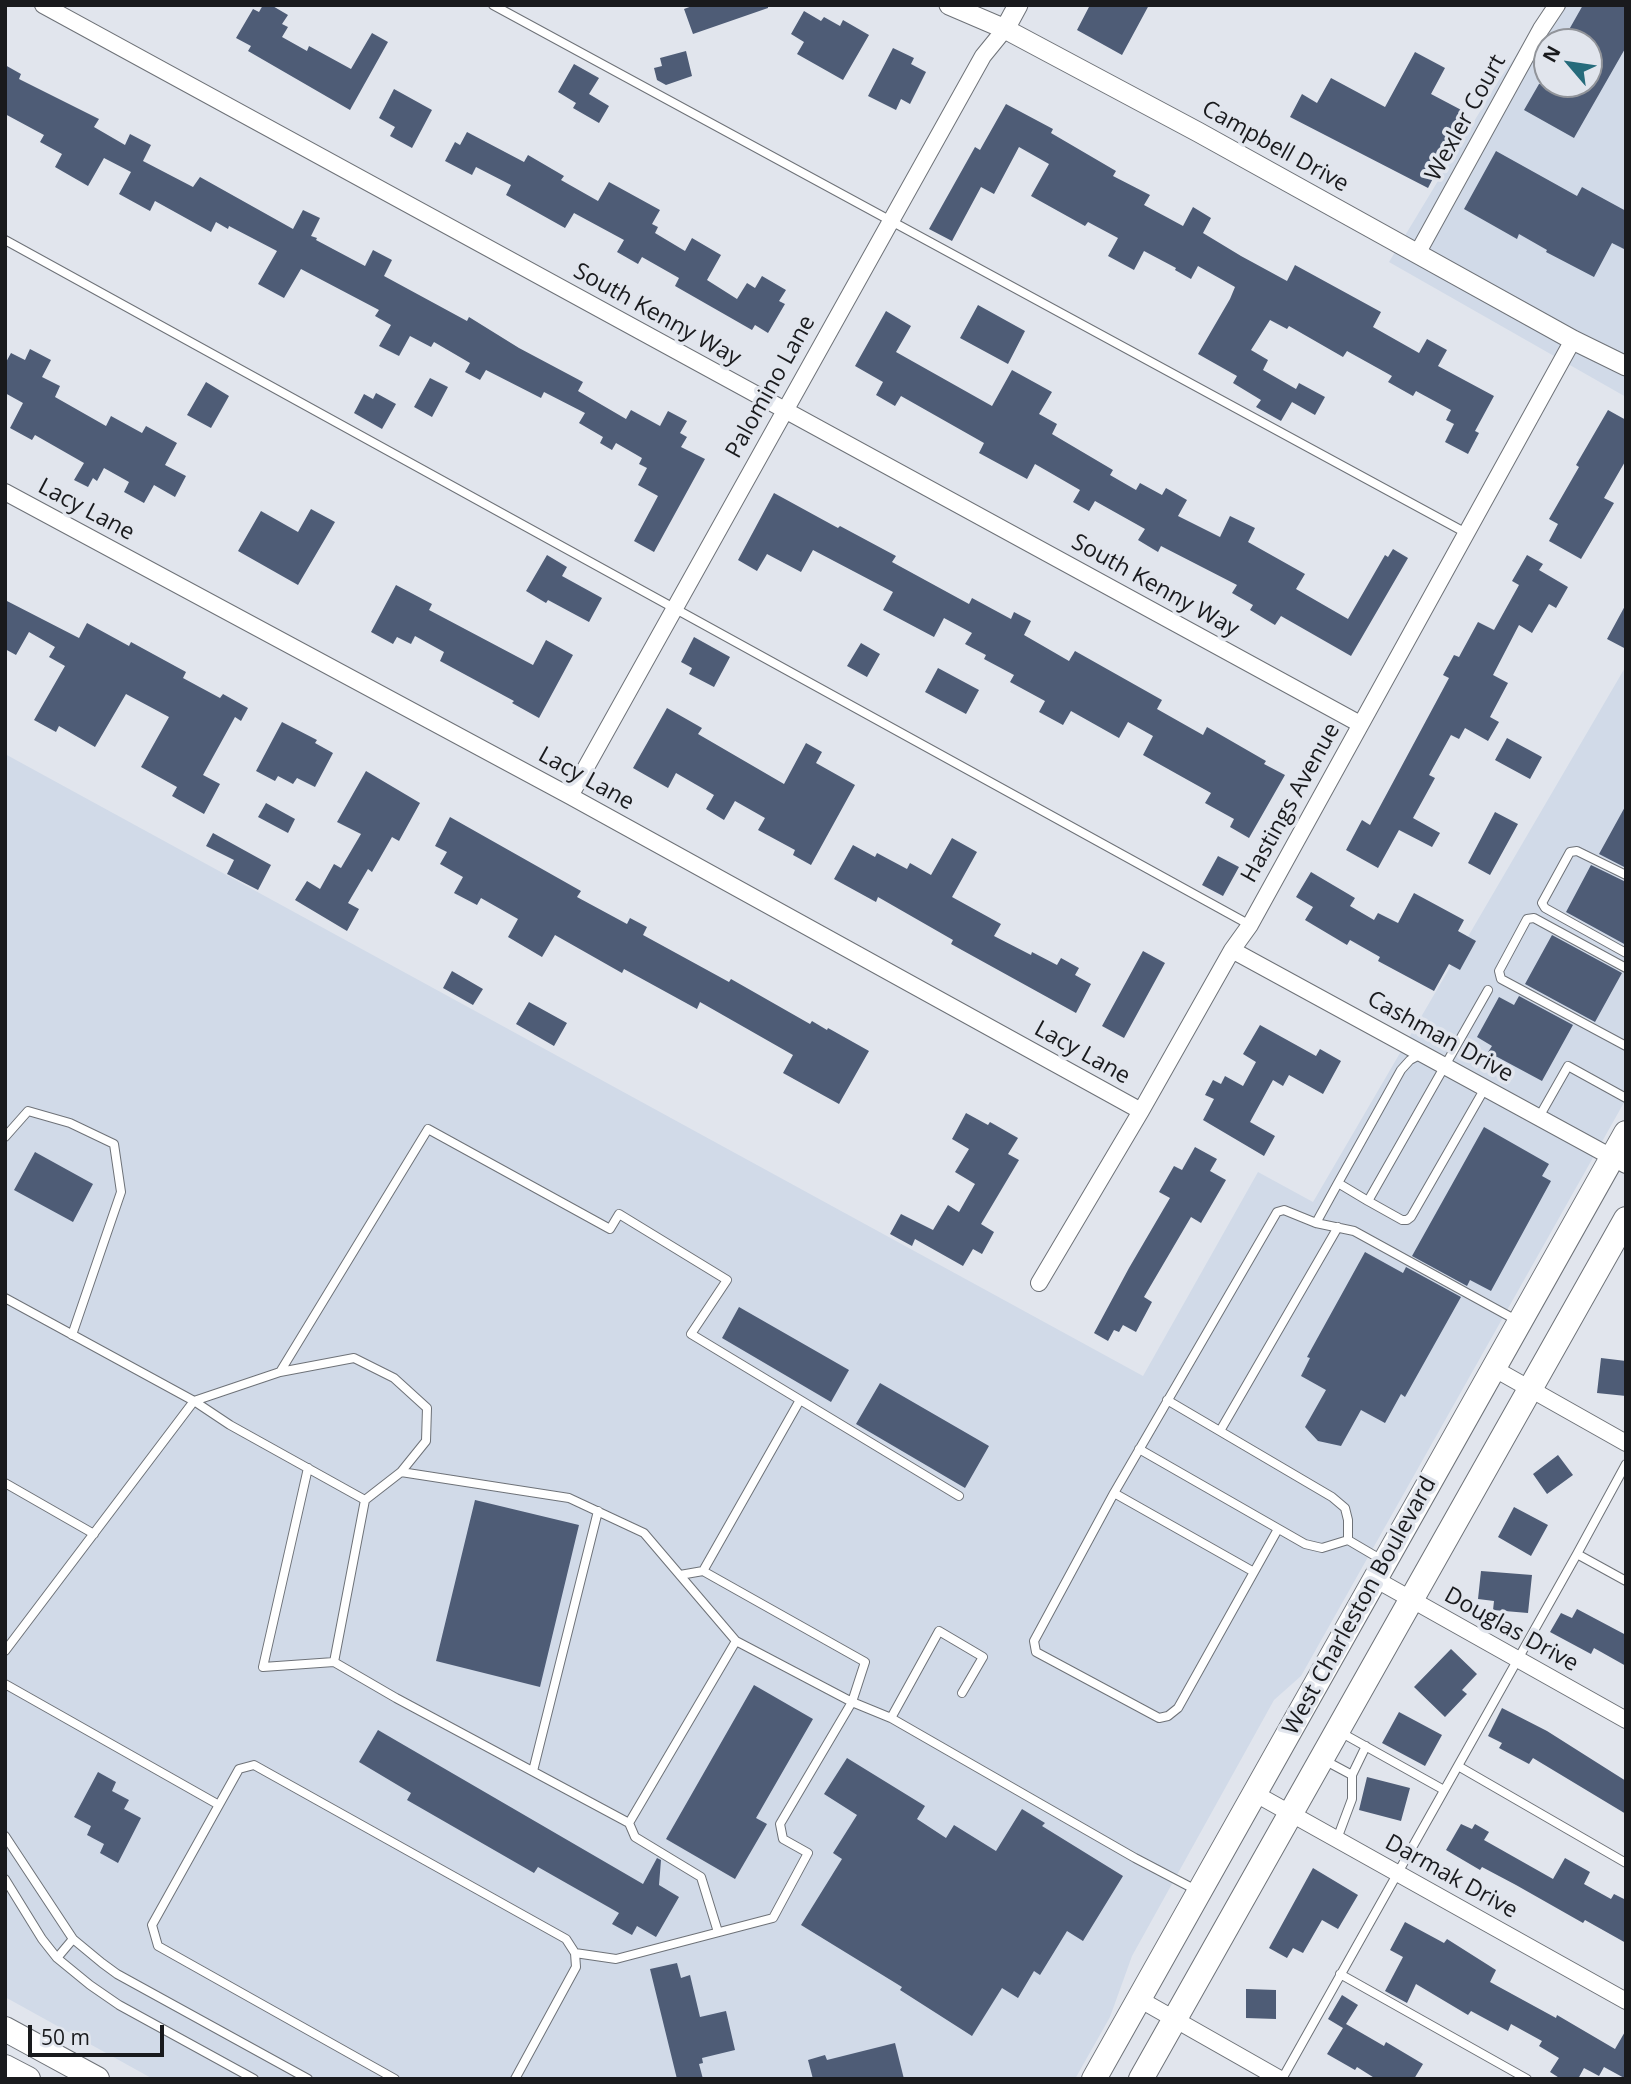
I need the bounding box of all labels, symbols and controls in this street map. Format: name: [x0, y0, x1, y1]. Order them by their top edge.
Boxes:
north arrow: [1533, 28, 1603, 98]
text: N: [1536, 41, 1566, 67]
street label: Wexler Court: [1420, 50, 1512, 186]
street label: Campbell Drive: [1197, 95, 1353, 199]
street label: South Kenny Way: [568, 258, 746, 372]
street label: Palomino Lane: [720, 311, 822, 463]
street label: Lacy Lane: [33, 473, 139, 547]
street label: South Kenny Way: [1066, 529, 1244, 643]
street label: Hastings Avenue: [1236, 718, 1346, 888]
street label: Lacy Lane: [533, 741, 639, 817]
street label: Cashman Drive: [1362, 985, 1518, 1089]
street label: Lacy Lane: [1029, 1015, 1135, 1091]
street label: West Charleston Boulevard: [1277, 1472, 1443, 1740]
street label: Douglas Drive: [1439, 1582, 1583, 1678]
street label: Darmak Drive: [1380, 1829, 1522, 1925]
scale bar: [32, 2010, 168, 2054]
text: 50 m: [41, 2023, 90, 2051]

